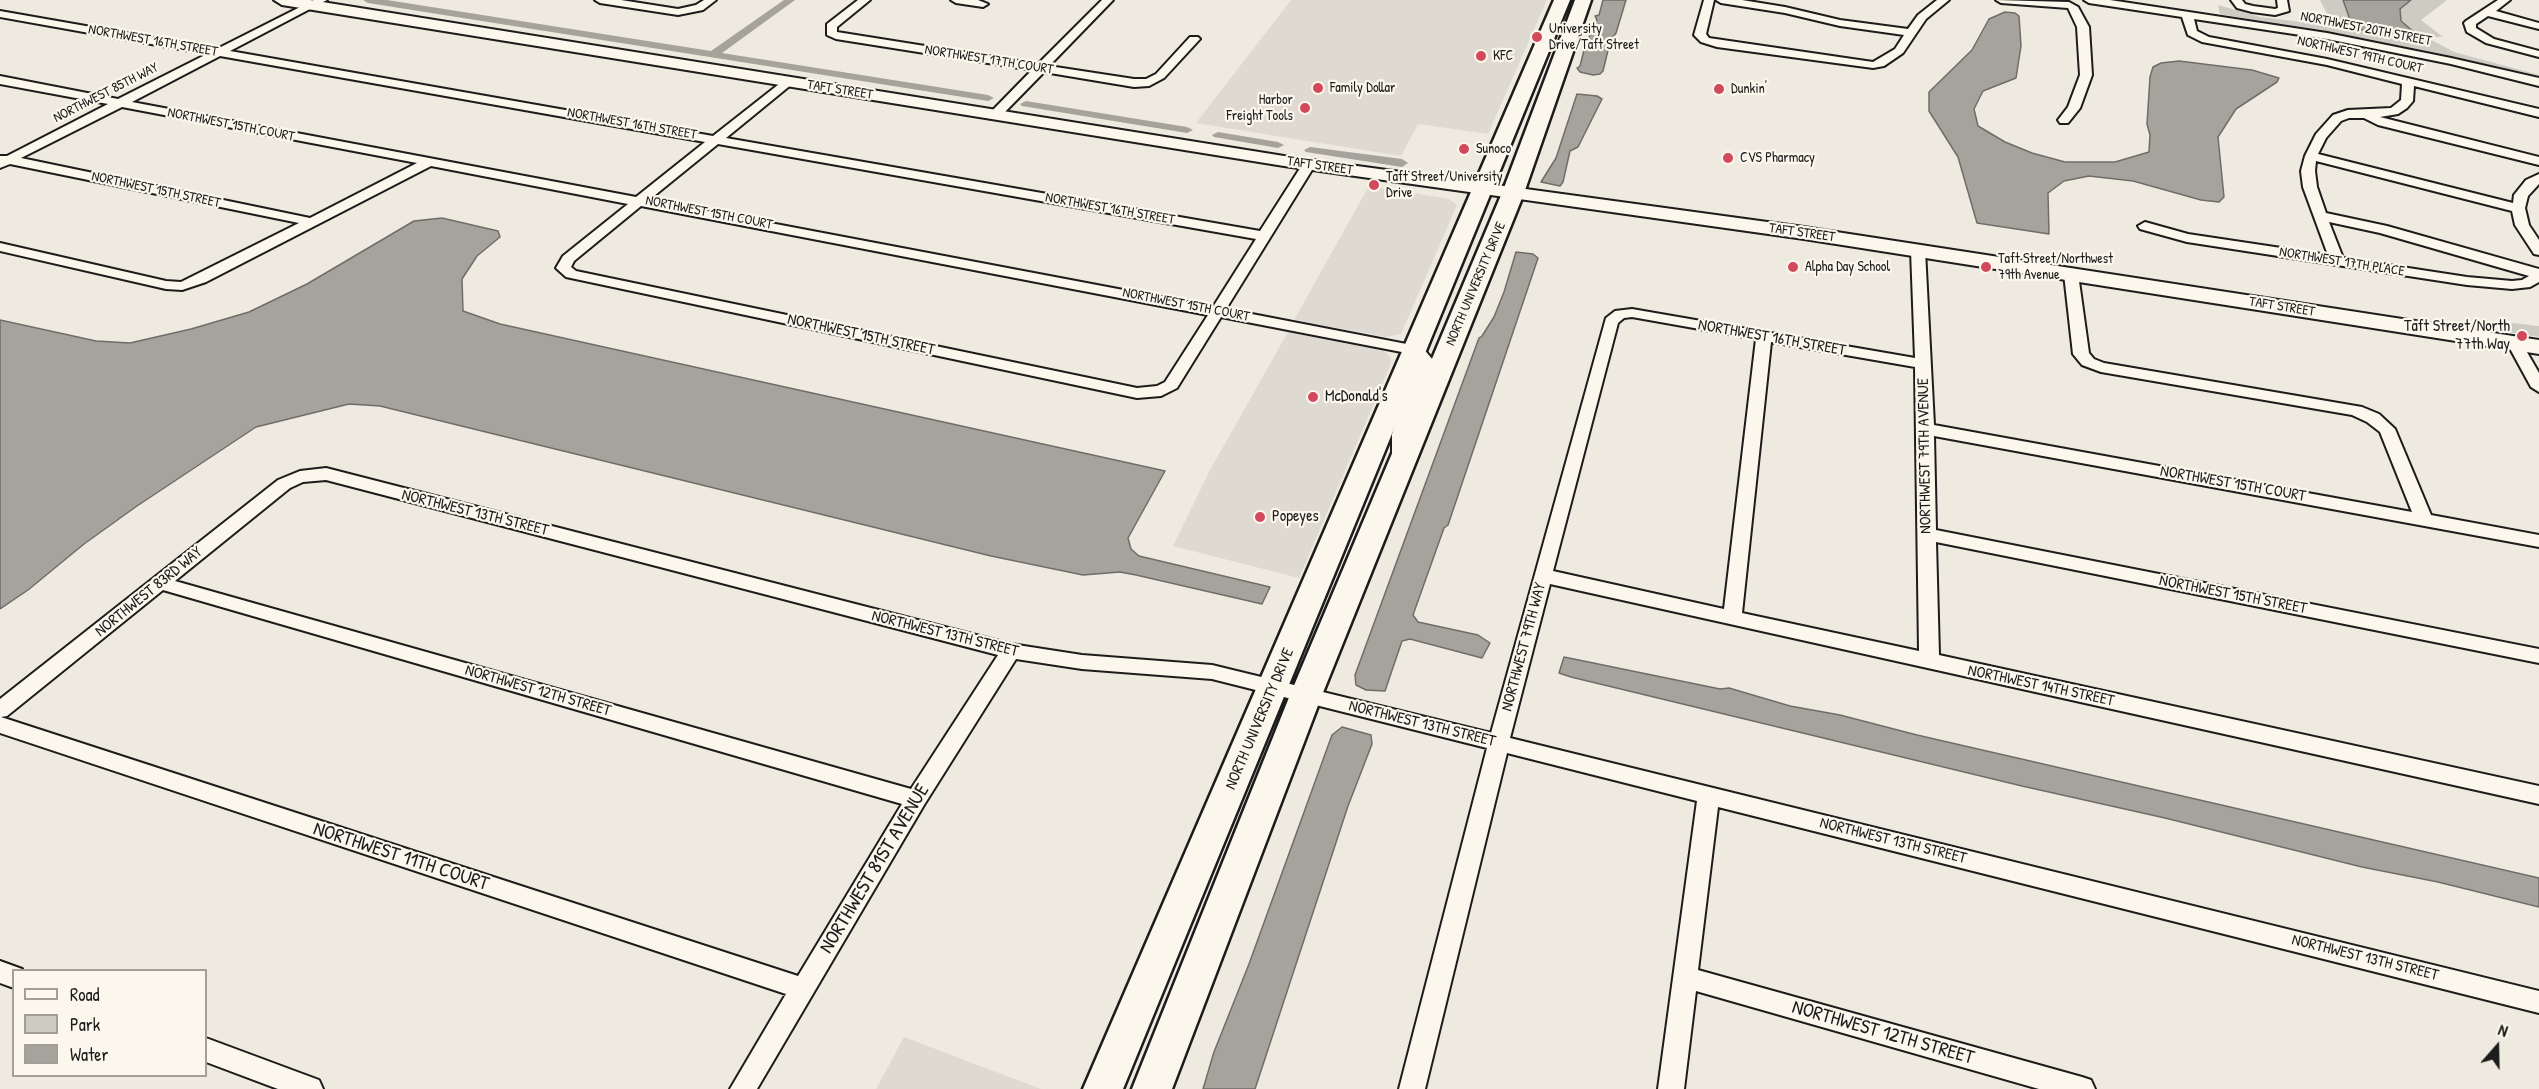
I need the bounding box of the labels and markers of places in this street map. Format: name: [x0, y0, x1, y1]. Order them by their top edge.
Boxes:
place label: University Drive/Taft Street: [1549, 21, 1639, 54]
marker: University Drive/Taft Street: [1530, 30, 1544, 44]
place label: KFC: [1493, 48, 1513, 64]
marker: KFC: [1474, 49, 1488, 63]
place label: Family Dollar: [1330, 80, 1395, 96]
marker: Family Dollar: [1311, 81, 1325, 95]
place label: Dunkin': [1731, 81, 1767, 97]
marker: Dunkin': [1712, 82, 1726, 96]
place label: Harbor Freight Tools: [1227, 92, 1293, 124]
marker: Harbor Freight Tools: [1298, 101, 1312, 115]
place label: Sunoco: [1476, 141, 1511, 157]
marker: Sunoco: [1457, 142, 1471, 156]
place label: CVS Pharmacy: [1740, 150, 1815, 166]
marker: CVS Pharmacy: [1721, 151, 1735, 165]
place label: Taft Street/University Drive: [1386, 169, 1503, 202]
marker: Taft Street/University Drive: [1367, 178, 1381, 192]
place label: Taft Street/Northwest 79th Avenue: [1998, 251, 2113, 284]
place label: Alpha Day School: [1805, 259, 1890, 275]
marker: Alpha Day School: [1786, 260, 1800, 274]
marker: Taft Street/Northwest 79th Avenue: [1979, 260, 1993, 274]
place label: Taft Street/North 77th Way: [2404, 317, 2510, 355]
marker: Taft Street/North 77th Way: [2515, 329, 2529, 343]
place label: McDonald's: [1325, 387, 1388, 407]
marker: McDonald's: [1306, 390, 1320, 404]
place label: Popeyes: [1272, 507, 1319, 527]
marker: Popeyes: [1253, 510, 1267, 524]

